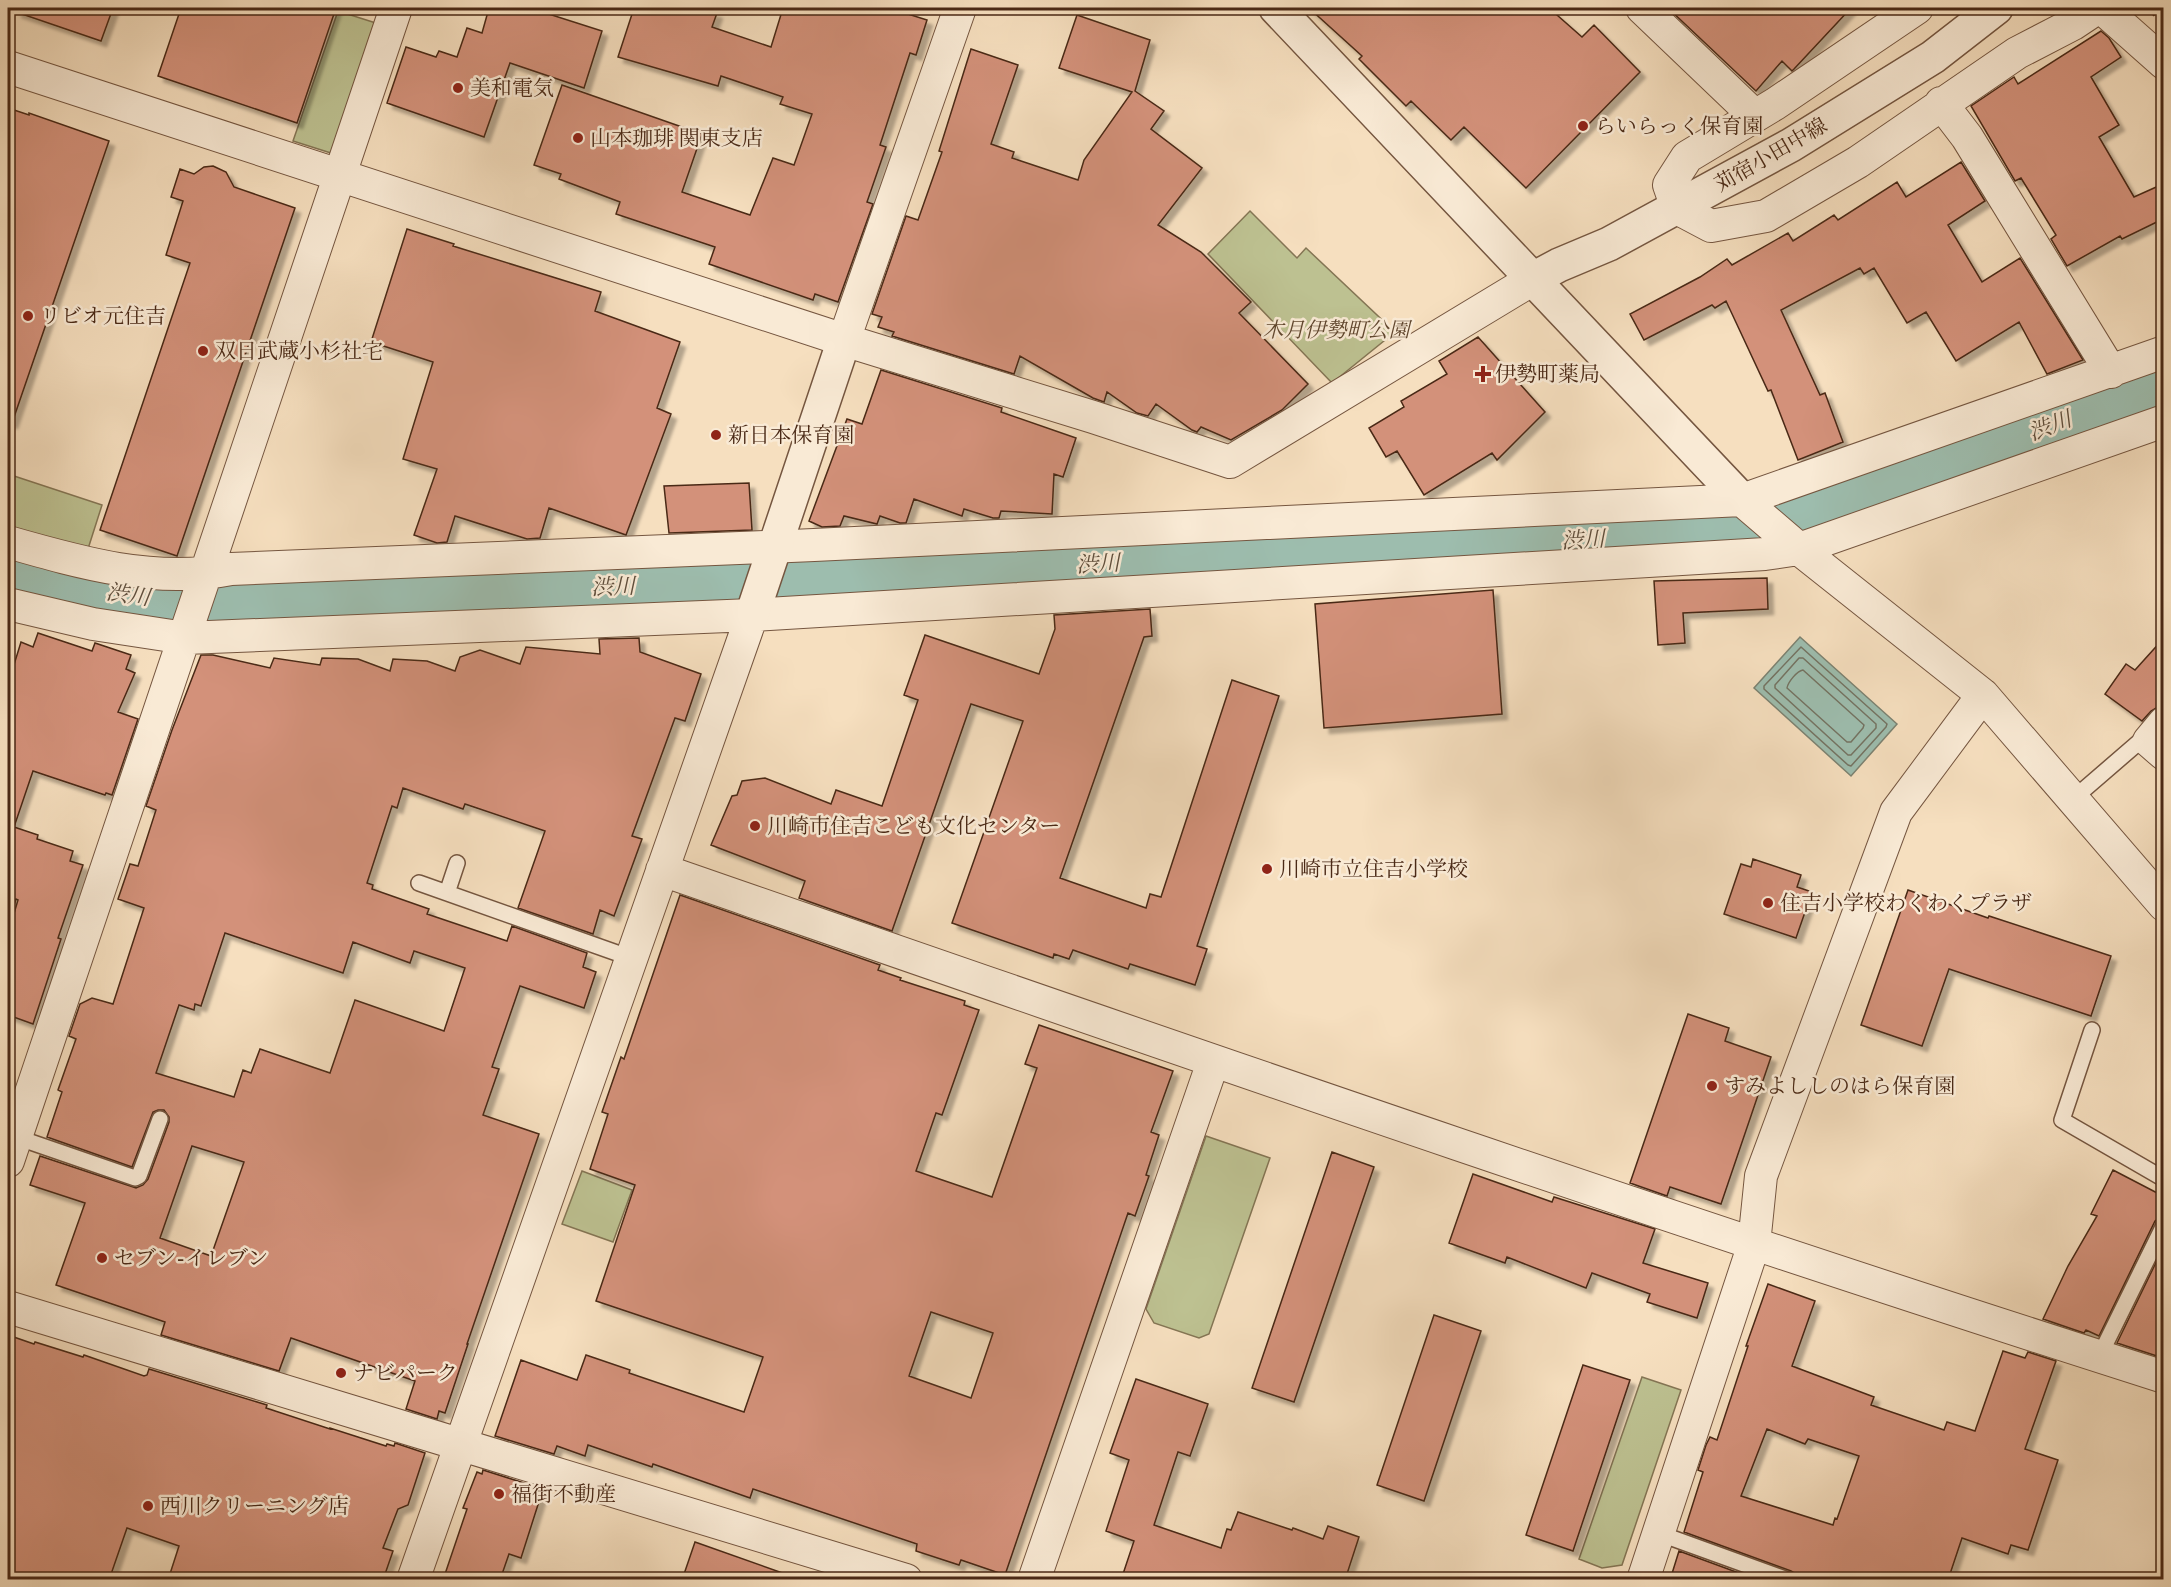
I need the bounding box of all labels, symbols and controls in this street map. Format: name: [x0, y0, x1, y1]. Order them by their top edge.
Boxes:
place label: 美和電気: [470, 75, 554, 102]
marker: 美和電気: [451, 81, 465, 95]
street label: 苅宿小田中線: [1710, 112, 1832, 198]
place label: らいらっく保育園: [1595, 113, 1763, 140]
marker: らいらっく保育園: [1576, 119, 1590, 133]
place label: 山本珈琲 関東支店: [590, 125, 762, 152]
marker: 山本珈琲 関東支店: [571, 131, 585, 145]
place label: リビオ元住吉: [40, 303, 166, 330]
marker: リビオ元住吉: [21, 309, 35, 323]
park label: 木月伊勢町公園: [1263, 317, 1412, 344]
place label: 双日武蔵小杉社宅: [215, 338, 383, 365]
marker: 双日武蔵小杉社宅: [196, 344, 210, 358]
place label: 伊勢町薬局: [1495, 361, 1600, 388]
marker: 伊勢町薬局: [1476, 367, 1490, 381]
water label: 渋川: [2024, 404, 2077, 447]
place label: 新日本保育園: [728, 422, 854, 449]
marker: 新日本保育園: [709, 428, 723, 442]
water label: 渋川: [1560, 525, 1608, 555]
water label: 渋川: [1075, 549, 1123, 579]
water label: 渋川: [591, 572, 637, 602]
water label: 渋川: [104, 578, 154, 612]
place label: 川崎市住吉こども文化センター: [767, 813, 1060, 840]
marker: 川崎市住吉こども文化センター: [748, 819, 762, 833]
place label: 川崎市立住吉小学校: [1279, 856, 1468, 883]
marker: 川崎市立住吉小学校: [1260, 862, 1274, 876]
place label: 住吉小学校わくわくプラザ: [1780, 890, 2032, 917]
marker: 住吉小学校わくわくプラザ: [1761, 896, 1775, 910]
place label: すみよししのはら保育園: [1724, 1073, 1955, 1100]
marker: すみよししのはら保育園: [1705, 1079, 1719, 1093]
place label: セブン-イレブン: [114, 1245, 268, 1272]
marker: セブン-イレブン: [95, 1251, 109, 1265]
place label: ナビパーク: [353, 1360, 458, 1387]
marker: ナビパーク: [334, 1366, 348, 1380]
place label: 福街不動産: [511, 1481, 616, 1508]
marker: 福街不動産: [492, 1487, 506, 1501]
place label: 西川クリーニング店: [160, 1493, 349, 1520]
marker: 西川クリーニング店: [141, 1499, 155, 1513]

